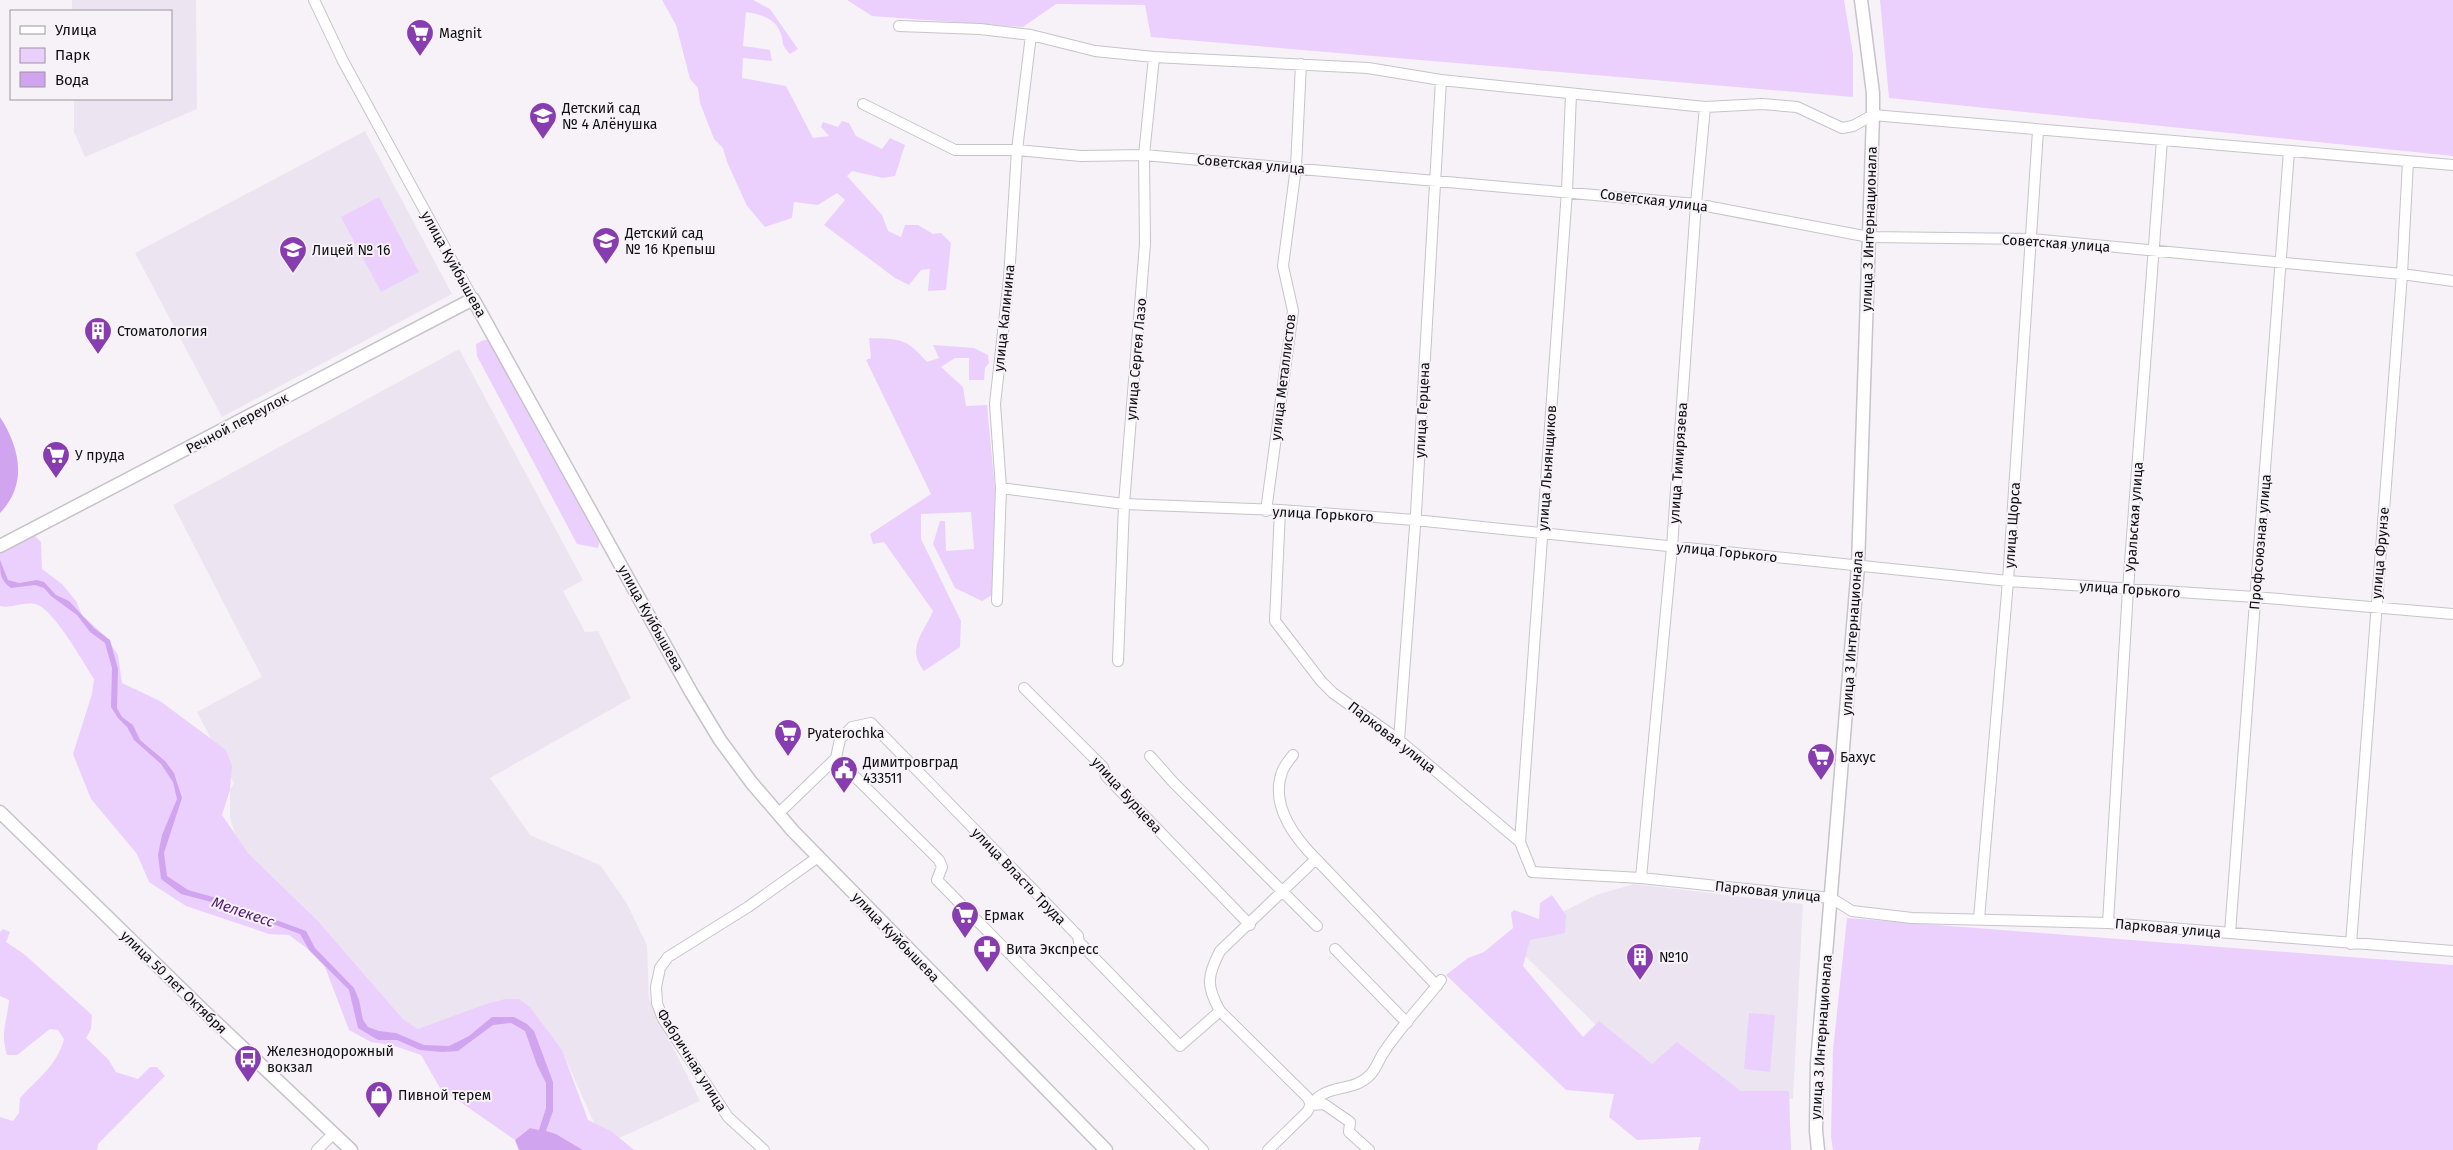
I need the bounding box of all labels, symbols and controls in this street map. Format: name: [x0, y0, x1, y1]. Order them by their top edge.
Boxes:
legend: [10, 10, 172, 100]
supermarket icon: Magnit: [405, 18, 435, 57]
text: Улица: [55, 21, 97, 39]
place label: Magnit: [439, 25, 483, 42]
text: Парк: [55, 46, 90, 64]
text: Вода: [55, 71, 89, 89]
place label: Детский сад № 4 Алёнушка: [561, 100, 657, 133]
school or university icon: Детский сад № 4 Алёнушка: [528, 101, 558, 140]
street label: улица 3 Интернационала: [1858, 146, 1881, 312]
street label: Советская улица: [1196, 151, 1306, 178]
street label: Советская улица: [1599, 185, 1709, 216]
street label: улица Куйбышева: [417, 208, 490, 320]
place label: Детский сад № 16 Крепыш: [624, 225, 716, 258]
school or university icon: Детский сад № 16 Крепыш: [591, 226, 621, 265]
street label: Советская улица: [2001, 231, 2111, 256]
school or university icon: Лицей № 16: [278, 235, 308, 274]
place label: Лицей № 16: [312, 242, 390, 259]
street label: улица Калинина: [990, 264, 1019, 372]
street label: улица Сергея Лазо: [1123, 297, 1150, 421]
street label: улица Металлистов: [1267, 313, 1300, 441]
building icon: Стоматология: [83, 316, 113, 355]
place label: Стоматология: [117, 323, 207, 340]
street label: улица Герцена: [1411, 362, 1433, 458]
street label: Речной переулок: [183, 389, 292, 458]
street label: улица Тимирязева: [1666, 402, 1691, 524]
street label: улица Льнянщиков: [1535, 404, 1560, 532]
supermarket icon: У пруда: [41, 440, 71, 479]
place label: У пруда: [75, 447, 125, 464]
street label: Уральская улица: [2122, 461, 2147, 573]
street label: Профсоюзная улица: [2246, 474, 2275, 611]
street label: улица Щорса: [2001, 481, 2024, 569]
street label: улица Горького: [1272, 503, 1374, 526]
street label: улица Фрунзе: [2368, 506, 2393, 600]
street label: улица Горького: [1676, 539, 1778, 566]
street label: улица 3 Интернационала: [1838, 550, 1867, 716]
street label: улица Куйбышева: [614, 562, 687, 674]
street label: улица Горького: [2079, 577, 2181, 602]
street label: Парковая улица: [1344, 698, 1439, 777]
supermarket icon: Pyaterochka: [773, 718, 803, 757]
place label: Pyaterochka: [807, 725, 884, 742]
supermarket icon: Бахус: [1806, 742, 1836, 781]
place label: Бахус: [1840, 749, 1876, 766]
place label: Димитровград 433511: [862, 754, 958, 787]
street label: улица Бурцева: [1088, 754, 1165, 837]
public building icon: Димитровград 433511: [829, 755, 859, 794]
street label: улица Власть Труда: [968, 824, 1069, 928]
street label: Парковая улица: [1714, 877, 1822, 906]
street label: улица Куйбышева: [848, 889, 943, 986]
water label: Мелекесс: [209, 893, 277, 931]
supermarket icon: Ермак: [950, 900, 980, 939]
place label: Ермак: [984, 907, 1025, 924]
street label: Парковая улица: [2114, 915, 2222, 942]
street label: улица 50 лет Октября: [117, 927, 230, 1038]
pharmacy icon: Вита Экспресс: [972, 934, 1002, 973]
place label: Вита Экспресс: [1006, 941, 1099, 958]
building icon: №10: [1625, 942, 1655, 981]
place label: №10: [1659, 949, 1689, 966]
street label: улица 3 Интернационала: [1807, 954, 1836, 1120]
street label: Фабричная улица: [653, 1006, 730, 1115]
place label: Железнодорожный вокзал: [267, 1043, 394, 1076]
bus stop icon: Железнодорожный вокзал: [233, 1044, 263, 1083]
shop icon: Пивной терем: [364, 1080, 394, 1119]
place label: Пивной терем: [398, 1087, 491, 1104]

